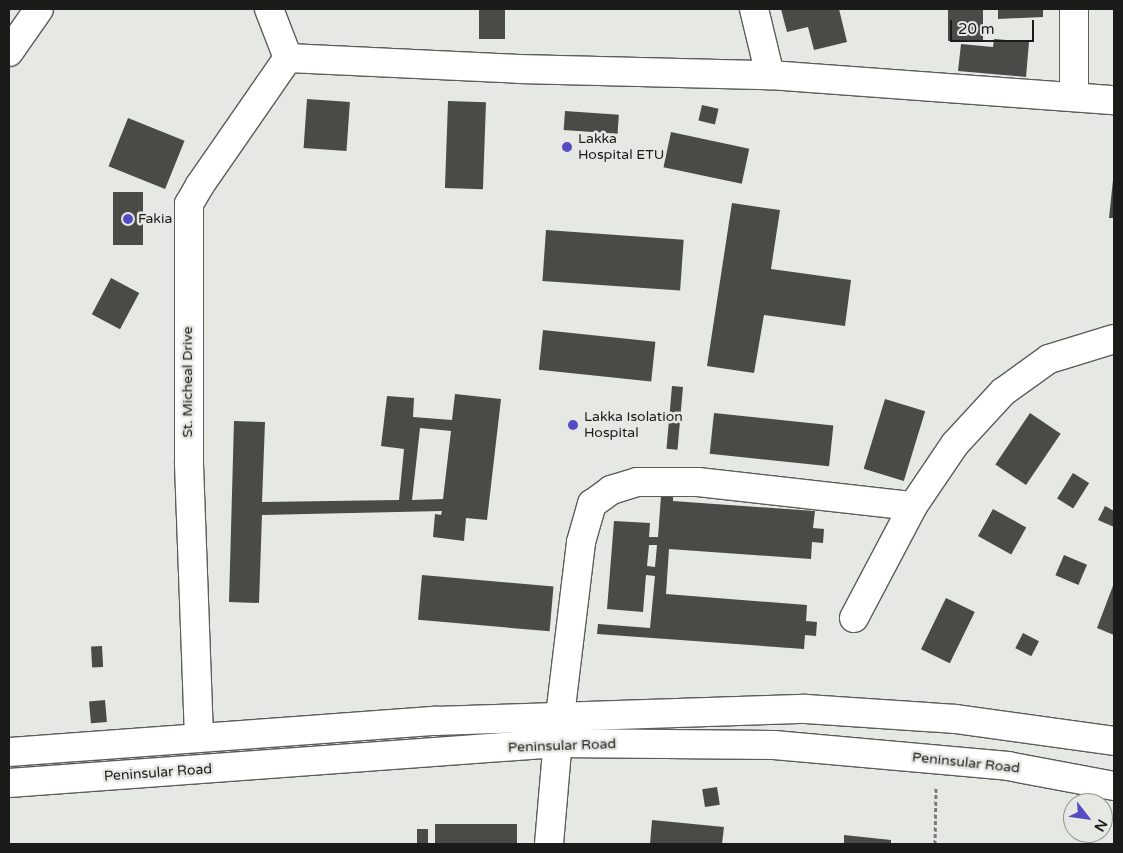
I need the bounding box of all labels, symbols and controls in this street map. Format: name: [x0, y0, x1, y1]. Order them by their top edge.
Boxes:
scale bar: [953, 10, 1037, 42]
text: 20 m: [958, 20, 995, 38]
place label: Lakka Hospital ETU: [578, 131, 664, 164]
marker: Lakka Hospital ETU: [560, 140, 574, 154]
place label: Fakia: [138, 211, 172, 227]
marker: Fakia: [122, 213, 134, 225]
street label: St. Micheal Drive: [180, 326, 196, 438]
place label: Lakka Isolation Hospital: [584, 409, 683, 442]
marker: Lakka Isolation Hospital: [566, 418, 580, 432]
street label: Peninsular Road: [508, 736, 616, 756]
street label: Peninsular Road: [911, 749, 1021, 777]
street label: Peninsular Road: [103, 761, 213, 785]
north arrow: [1063, 793, 1113, 843]
text: N: [1090, 816, 1111, 834]

